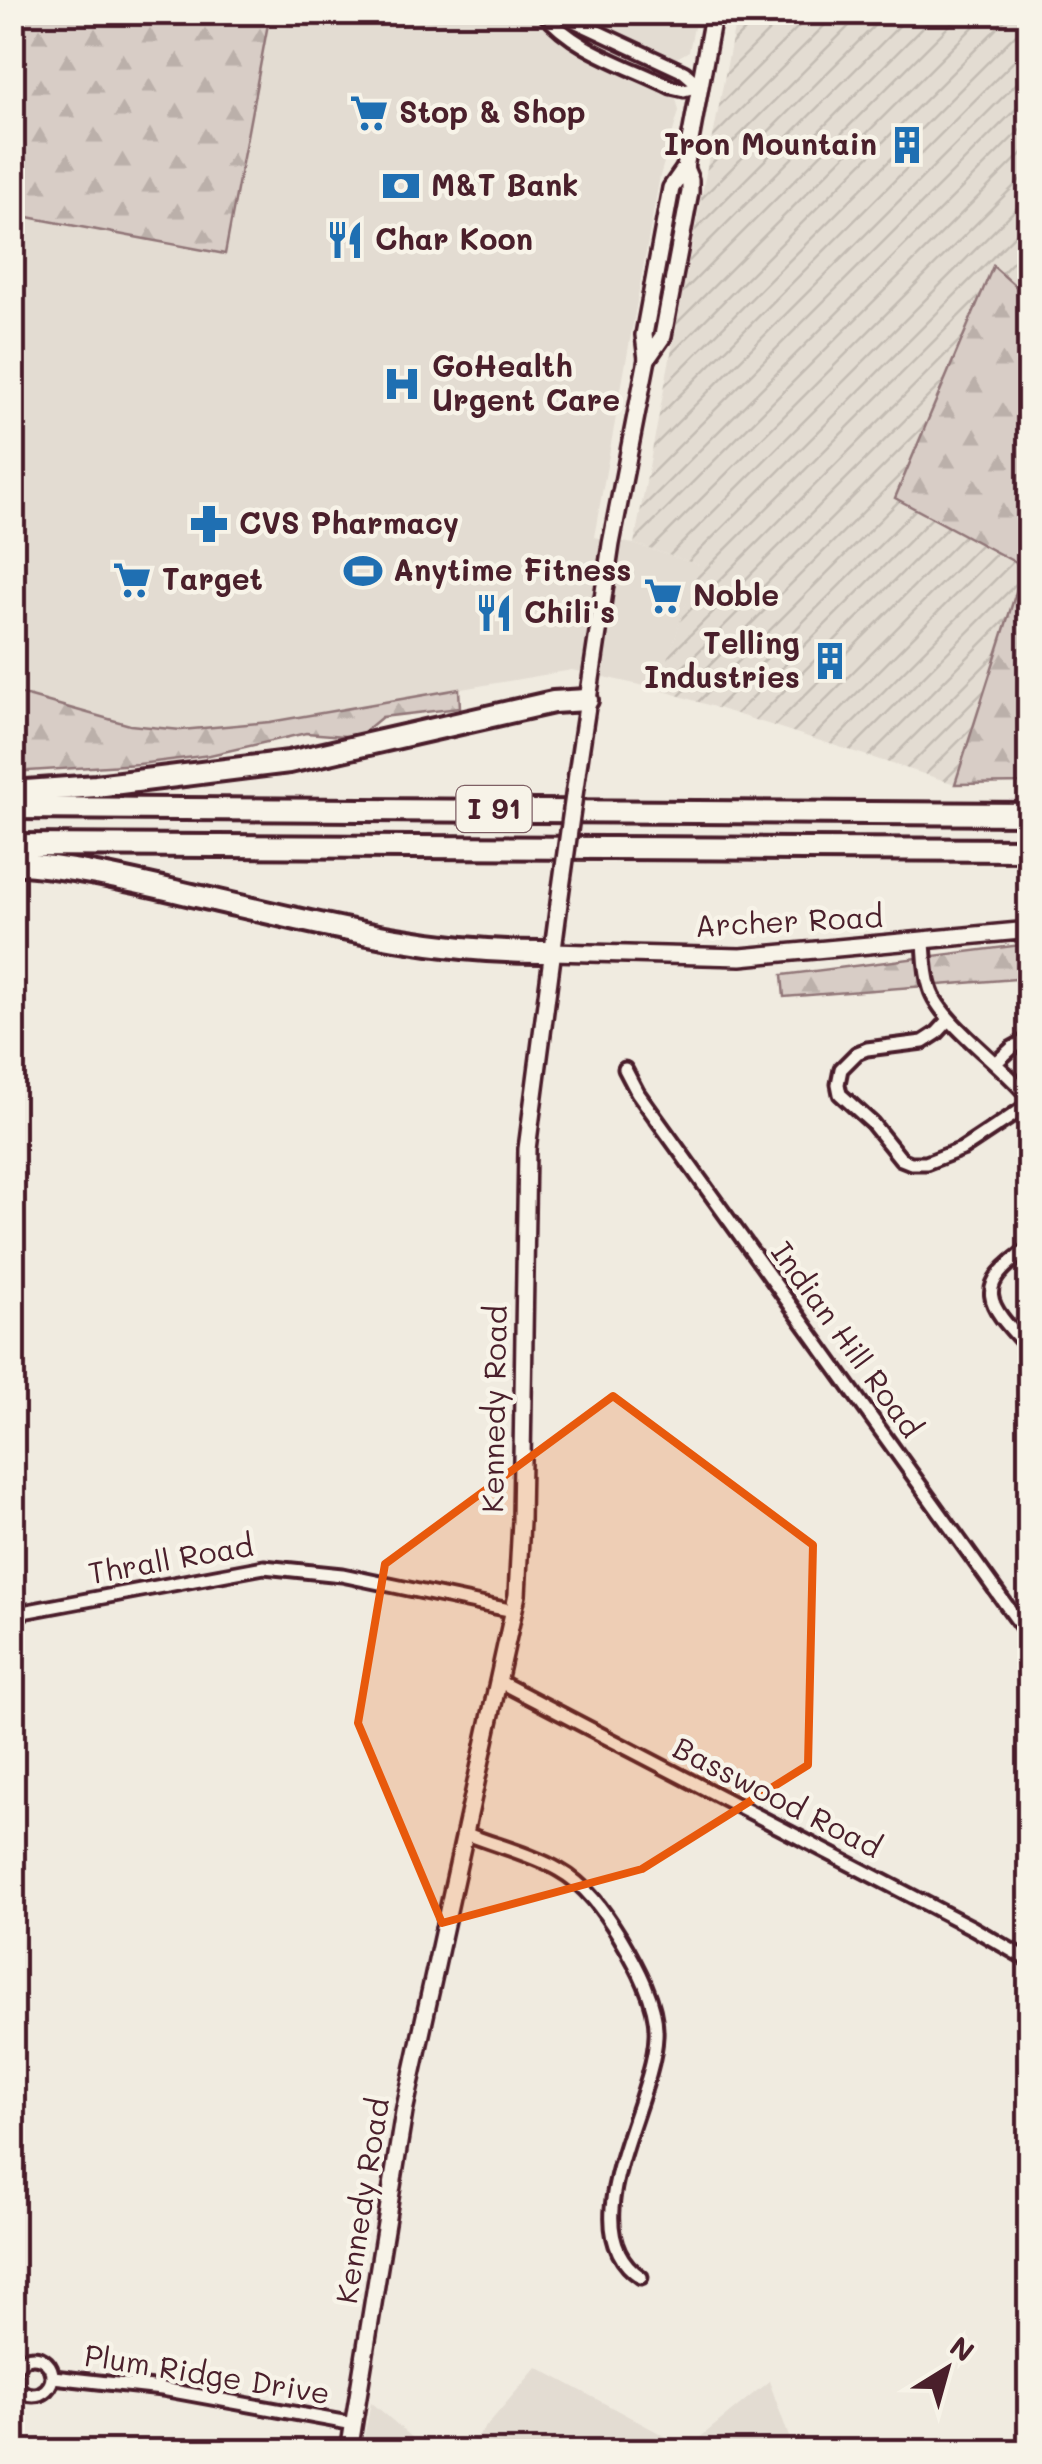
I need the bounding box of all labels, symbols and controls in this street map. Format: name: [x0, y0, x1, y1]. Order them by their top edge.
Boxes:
place label: Stop & Shop: [399, 91, 586, 131]
supermarket icon: Stop & Shop: [348, 92, 390, 134]
place label: Iron Mountain: [664, 123, 877, 163]
building icon: Iron Mountain: [886, 124, 928, 166]
place label: M&T Bank: [431, 164, 578, 204]
bank icon: M&T Bank: [380, 165, 422, 207]
place label: Char Koon: [375, 218, 533, 258]
restaurant icon: Char Koon: [324, 219, 366, 261]
place label: GoHealth Urgent Care: [432, 345, 620, 419]
hospital icon: GoHealth Urgent Care: [381, 363, 423, 405]
place label: CVS Pharmacy: [239, 502, 459, 542]
pharmacy icon: CVS Pharmacy: [188, 503, 230, 545]
place label: Anytime Fitness: [393, 549, 631, 589]
sports icon: Anytime Fitness: [342, 550, 384, 592]
place label: Target: [162, 558, 263, 598]
supermarket icon: Target: [111, 559, 153, 601]
place label: Noble: [693, 574, 779, 614]
supermarket icon: Noble: [642, 575, 684, 617]
place label: Chili's: [524, 591, 615, 631]
restaurant icon: Chili's: [473, 592, 515, 634]
place label: Telling Industries: [644, 622, 800, 696]
building icon: Telling Industries: [809, 640, 851, 682]
road number: I 91: [456, 786, 532, 832]
street label: Archer Road: [694, 895, 884, 945]
street label: Indian Hill Road: [763, 1233, 932, 1445]
street label: Kennedy Road: [471, 1305, 515, 1513]
street label: Thrall Road: [85, 1524, 256, 1592]
street label: Basswood Road: [667, 1726, 889, 1866]
street label: Kennedy Road: [325, 2095, 397, 2306]
north arrow: [897, 2319, 997, 2419]
text: N: [943, 2327, 982, 2369]
street label: Plum Ridge Drive: [82, 2334, 333, 2412]

